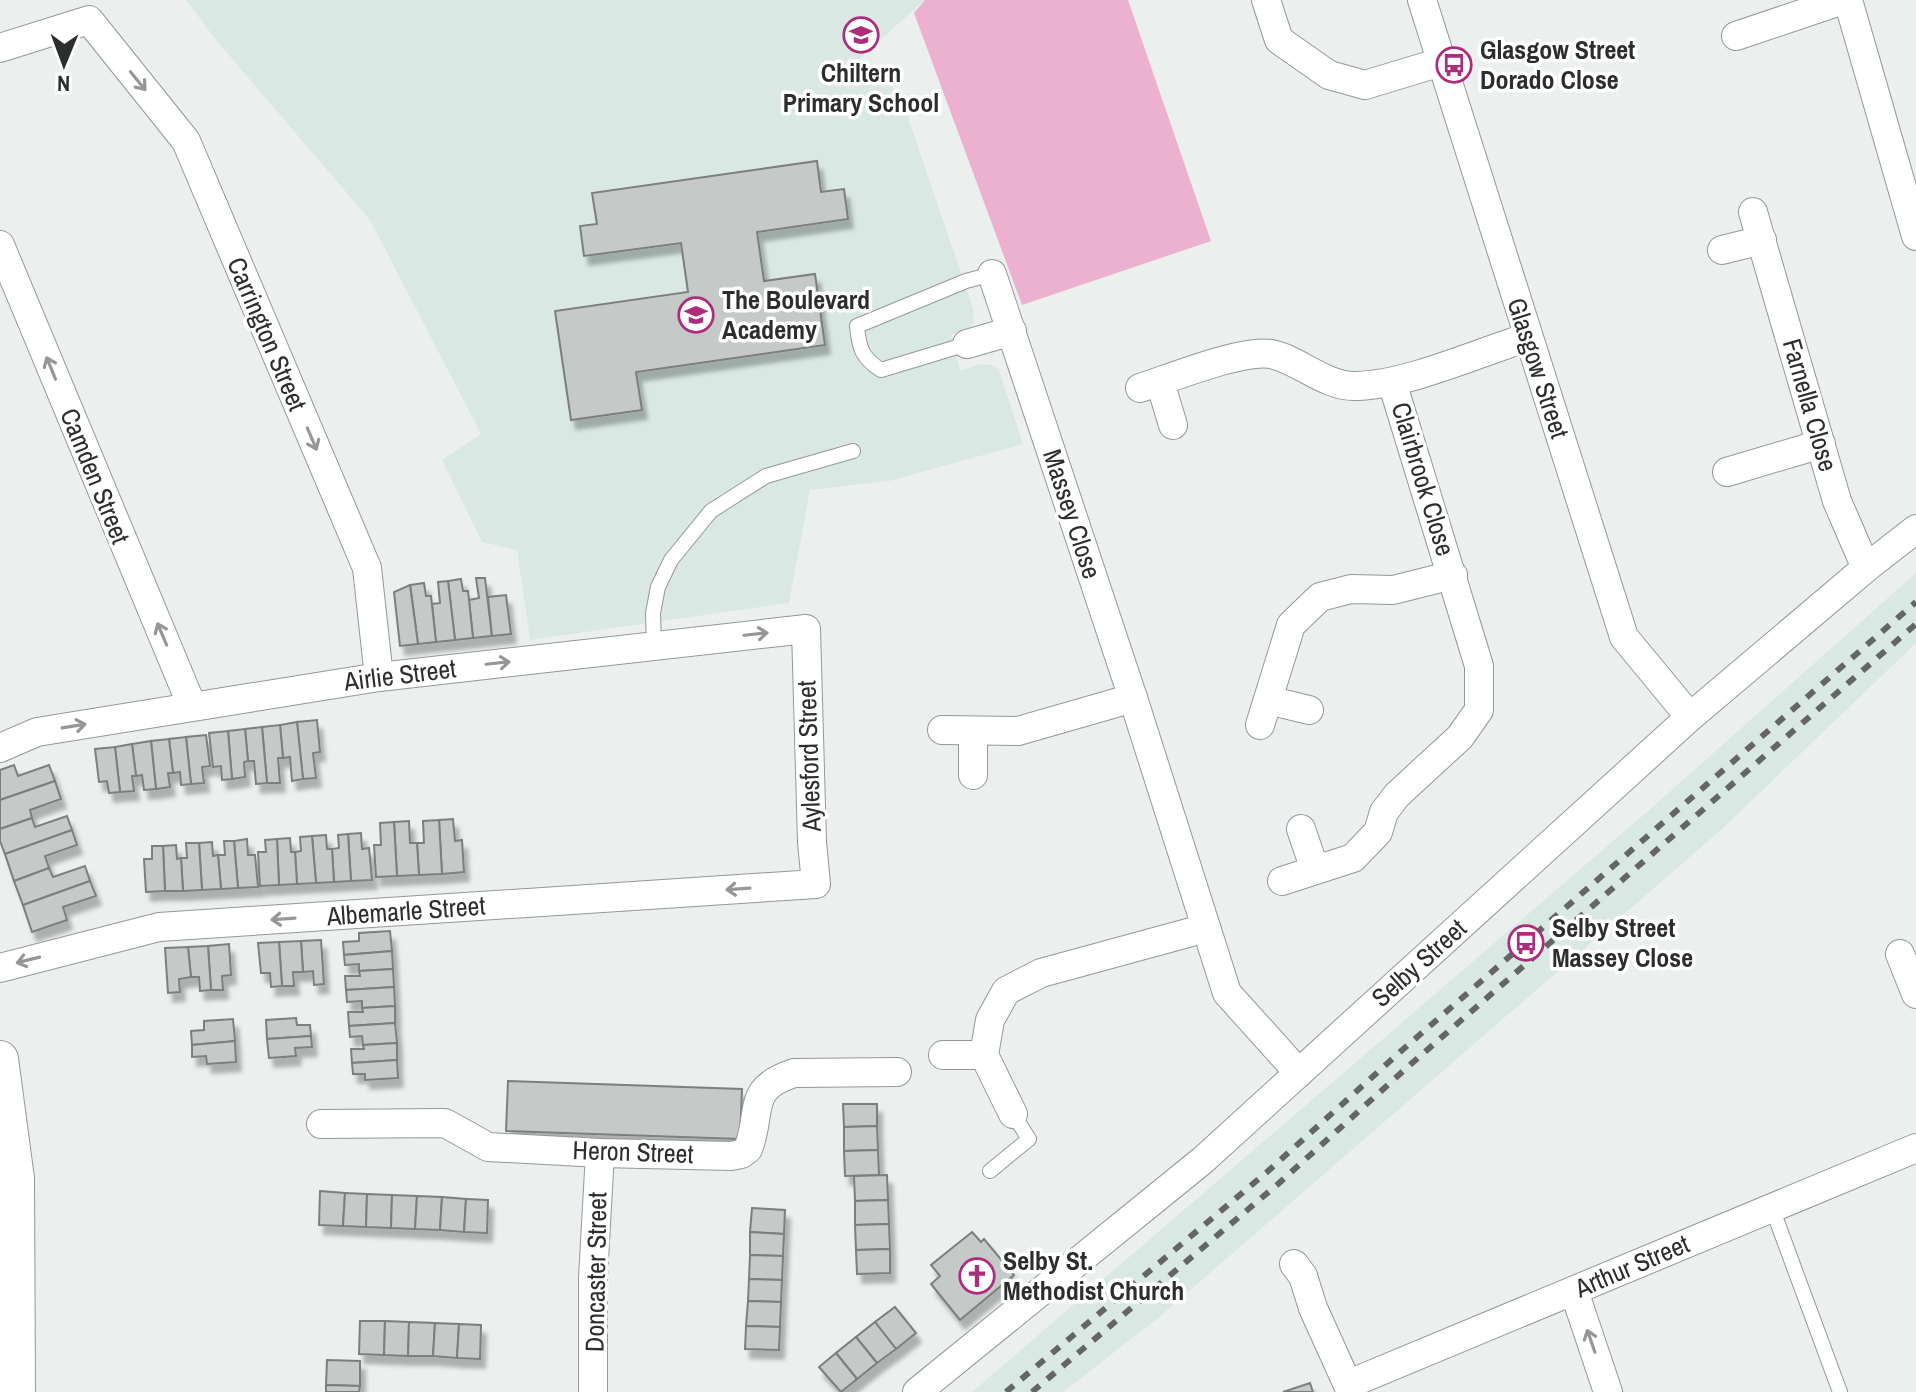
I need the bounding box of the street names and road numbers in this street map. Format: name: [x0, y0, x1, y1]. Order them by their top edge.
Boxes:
street label: Carrington Street: [219, 252, 316, 416]
street label: Glasgow Street: [1499, 293, 1578, 443]
street label: Farnella Close: [1775, 334, 1846, 475]
street label: Clairbrook Close: [1384, 398, 1463, 560]
street label: Camden Street: [52, 403, 139, 549]
street label: Massey Close: [1035, 445, 1110, 583]
street label: Airlie Street: [341, 650, 458, 699]
street label: Aylesford Street: [788, 680, 829, 833]
street label: Albemarle Street: [325, 888, 486, 934]
street label: Selby Street: [1364, 911, 1474, 1014]
street label: Heron Street: [572, 1132, 694, 1171]
street label: Doncaster Street: [577, 1192, 614, 1352]
street label: Arthur Street: [1568, 1226, 1694, 1306]

